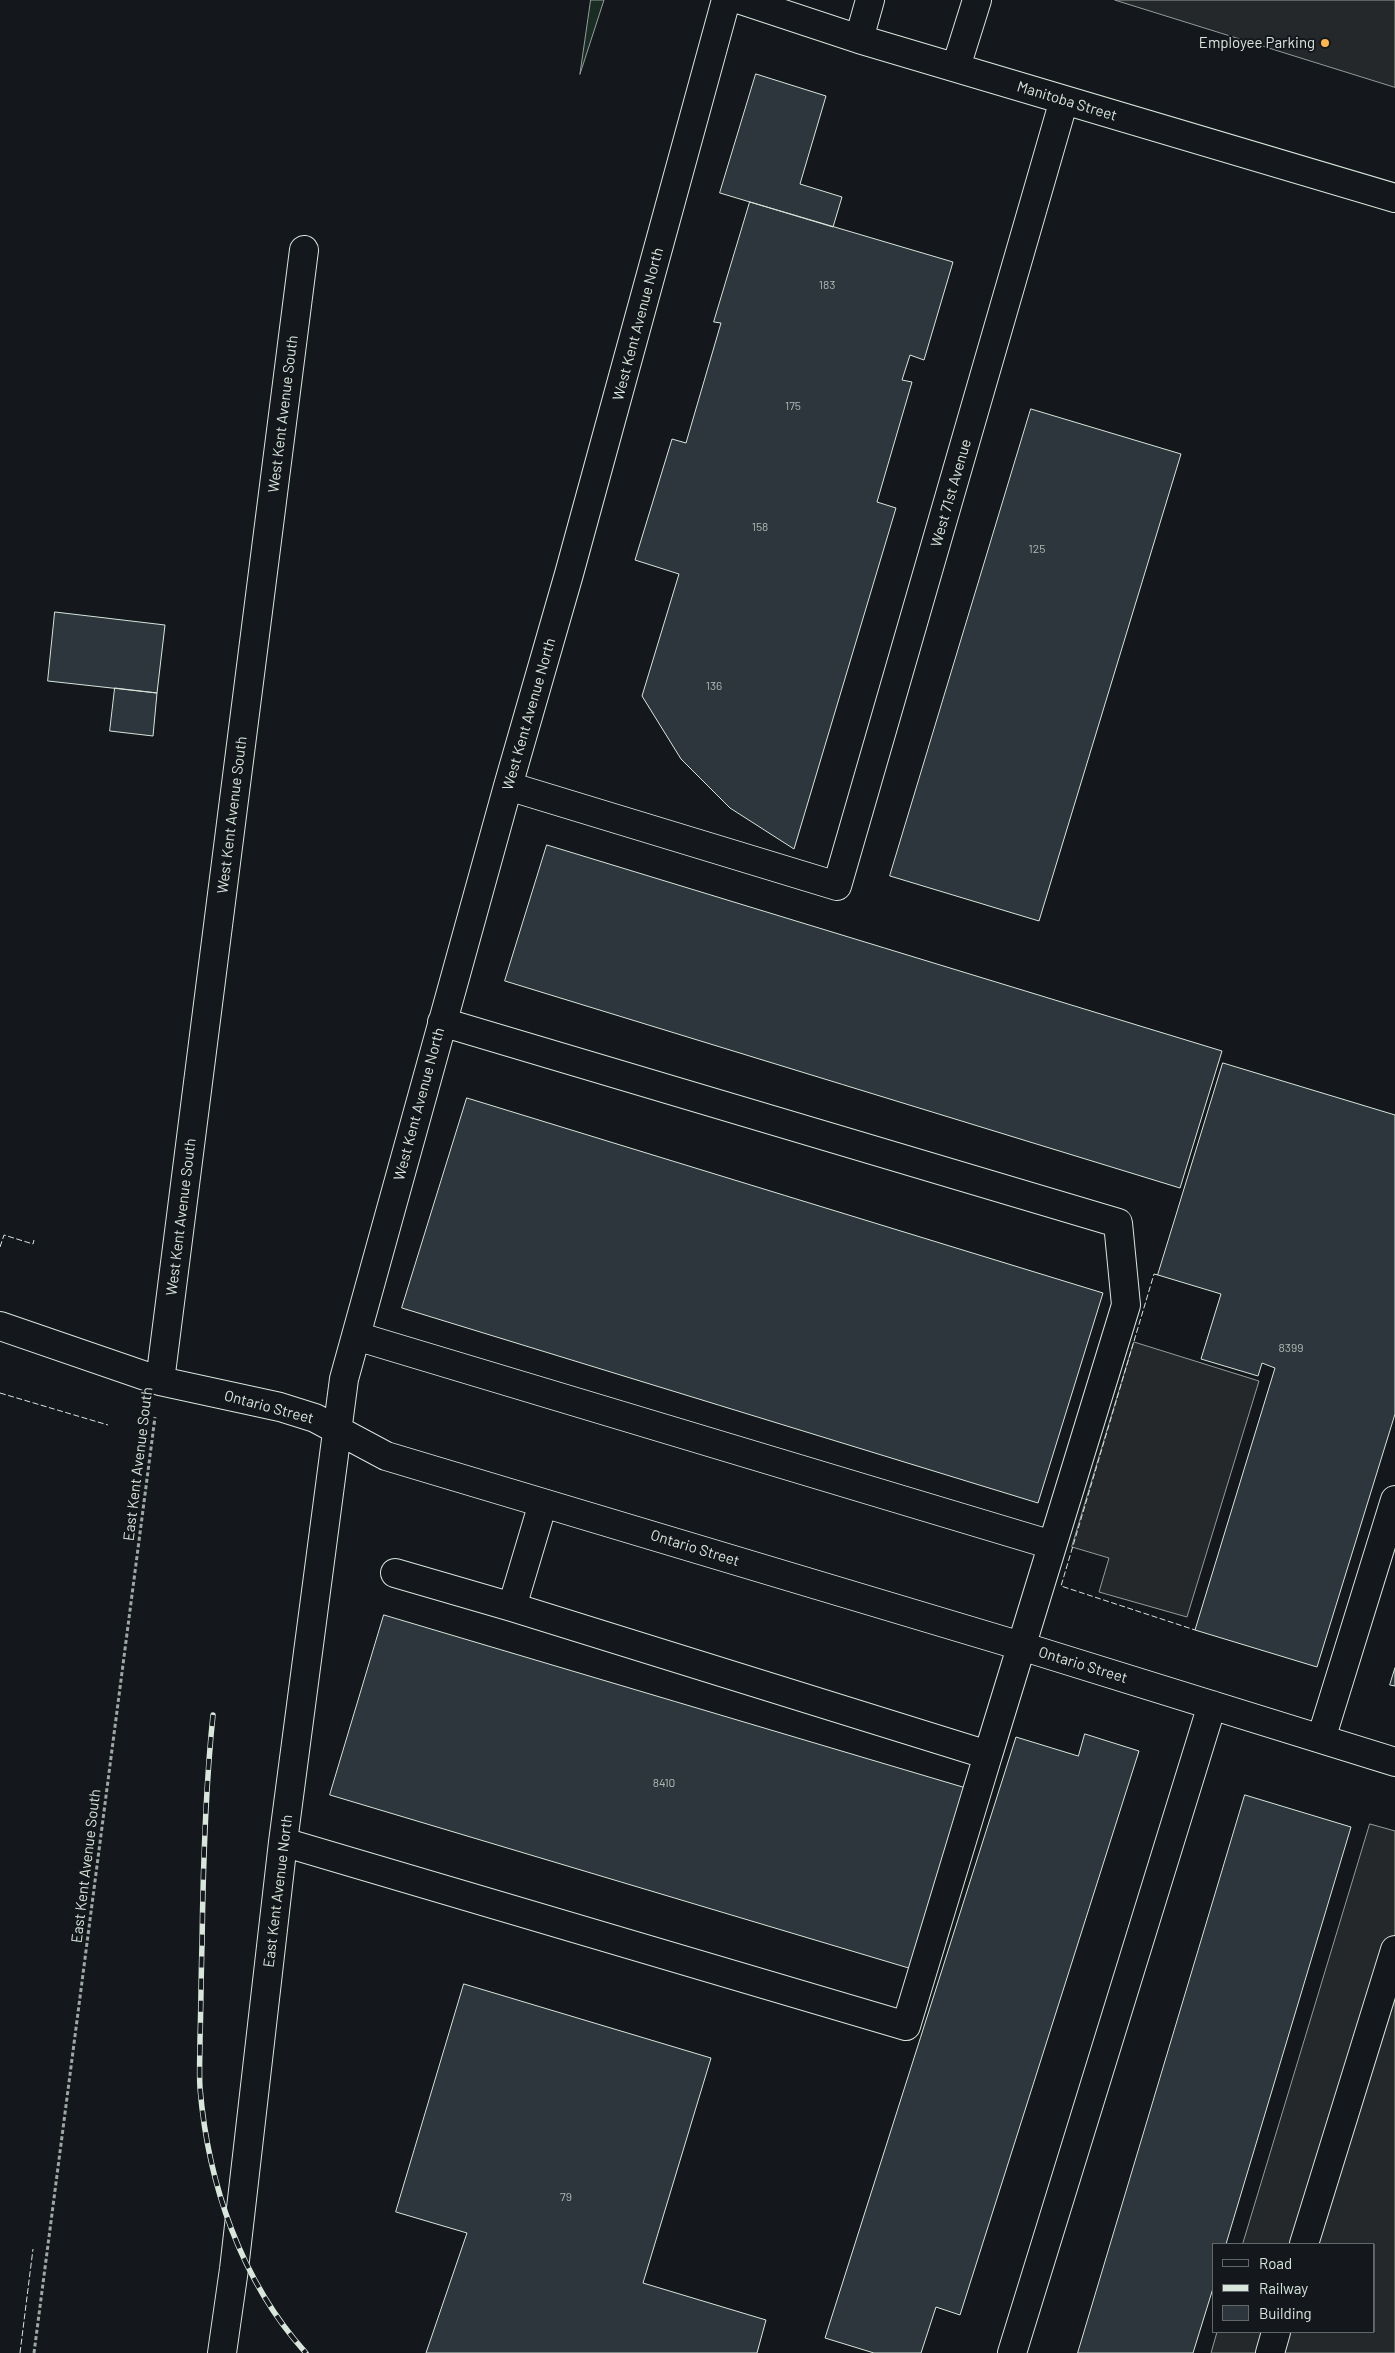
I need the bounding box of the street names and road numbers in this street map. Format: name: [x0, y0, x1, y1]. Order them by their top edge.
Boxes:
street label: Manitoba Street: [1015, 77, 1119, 125]
street label: West Kent Avenue North: [609, 246, 667, 402]
street label: West Kent Avenue South: [264, 334, 302, 494]
street label: West 71st Avenue: [927, 437, 975, 549]
street label: West Kent Avenue North: [499, 636, 559, 792]
street label: West Kent Avenue South: [213, 735, 251, 895]
street label: West Kent Avenue North: [390, 1026, 448, 1182]
street label: West Kent Avenue South: [162, 1137, 200, 1297]
street label: East Kent Avenue South: [120, 1386, 156, 1542]
street label: Ontario Street: [222, 1386, 316, 1428]
street label: Ontario Street: [648, 1526, 742, 1570]
street label: Ontario Street: [1036, 1643, 1130, 1687]
street label: East Kent Avenue South: [68, 1788, 104, 1944]
street label: East Kent Avenue North: [260, 1813, 296, 1969]

